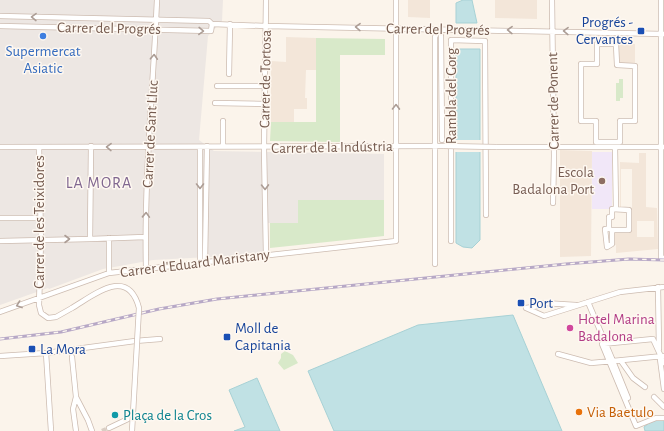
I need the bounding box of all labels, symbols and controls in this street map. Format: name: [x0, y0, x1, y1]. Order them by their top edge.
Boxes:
one-way arrow: [31, 13, 37, 21]
place label: Progrés - Cervantes: [576, 15, 633, 47]
street label: Carrer del Progrés: [57, 20, 161, 37]
street label: Carrer del Progrés: [386, 21, 490, 38]
one-way arrow: [355, 23, 361, 31]
one-way arrow: [507, 26, 513, 34]
marker: Progrés - Cervantes: [636, 26, 646, 36]
one-way arrow: [198, 27, 204, 35]
one-way arrow: [563, 27, 569, 36]
street label: Carrer de Tortosa: [257, 30, 274, 128]
marker: Supermercat Asiatic: [38, 31, 48, 41]
place label: Supermercat Asiatic: [5, 44, 81, 76]
street label: Rambla del Gorg: [444, 47, 459, 144]
street label: Carrer de Ponent: [545, 52, 562, 150]
one-way arrow: [149, 54, 158, 60]
street label: Carrer de Sant Lluc: [140, 80, 161, 188]
one-way arrow: [392, 104, 400, 110]
street label: Carrer de la Indústria: [271, 139, 393, 156]
one-way arrow: [106, 143, 112, 151]
street label: Carrer de les Teixidores: [32, 155, 47, 289]
place label: Escola Badalona Port: [512, 165, 594, 197]
district label: LA MORA: [66, 175, 132, 191]
marker: Escola Badalona Port: [597, 176, 607, 186]
one-way arrow: [196, 183, 204, 189]
one-way arrow: [261, 184, 269, 190]
one-way arrow: [142, 212, 150, 218]
one-way arrow: [64, 235, 70, 243]
street label: Carrer d'Eduard Maristany: [119, 247, 271, 280]
place label: Port: [529, 296, 553, 311]
marker: Port: [516, 298, 526, 308]
one-way arrow: [16, 300, 23, 308]
place label: Hotel Marina Badalona: [578, 312, 655, 344]
place label: Moll de Capitania: [235, 321, 291, 353]
marker: Hotel Marina Badalona: [565, 323, 575, 333]
marker: Moll de Capitania: [222, 332, 232, 342]
place label: La Mora: [40, 342, 86, 357]
marker: La Mora: [27, 344, 37, 354]
place label: Via Baetulo: [587, 405, 654, 420]
marker: Via Baetulo: [574, 407, 584, 417]
place label: Plaça de la Cros: [123, 408, 212, 423]
marker: Plaça de la Cros: [110, 410, 120, 420]

